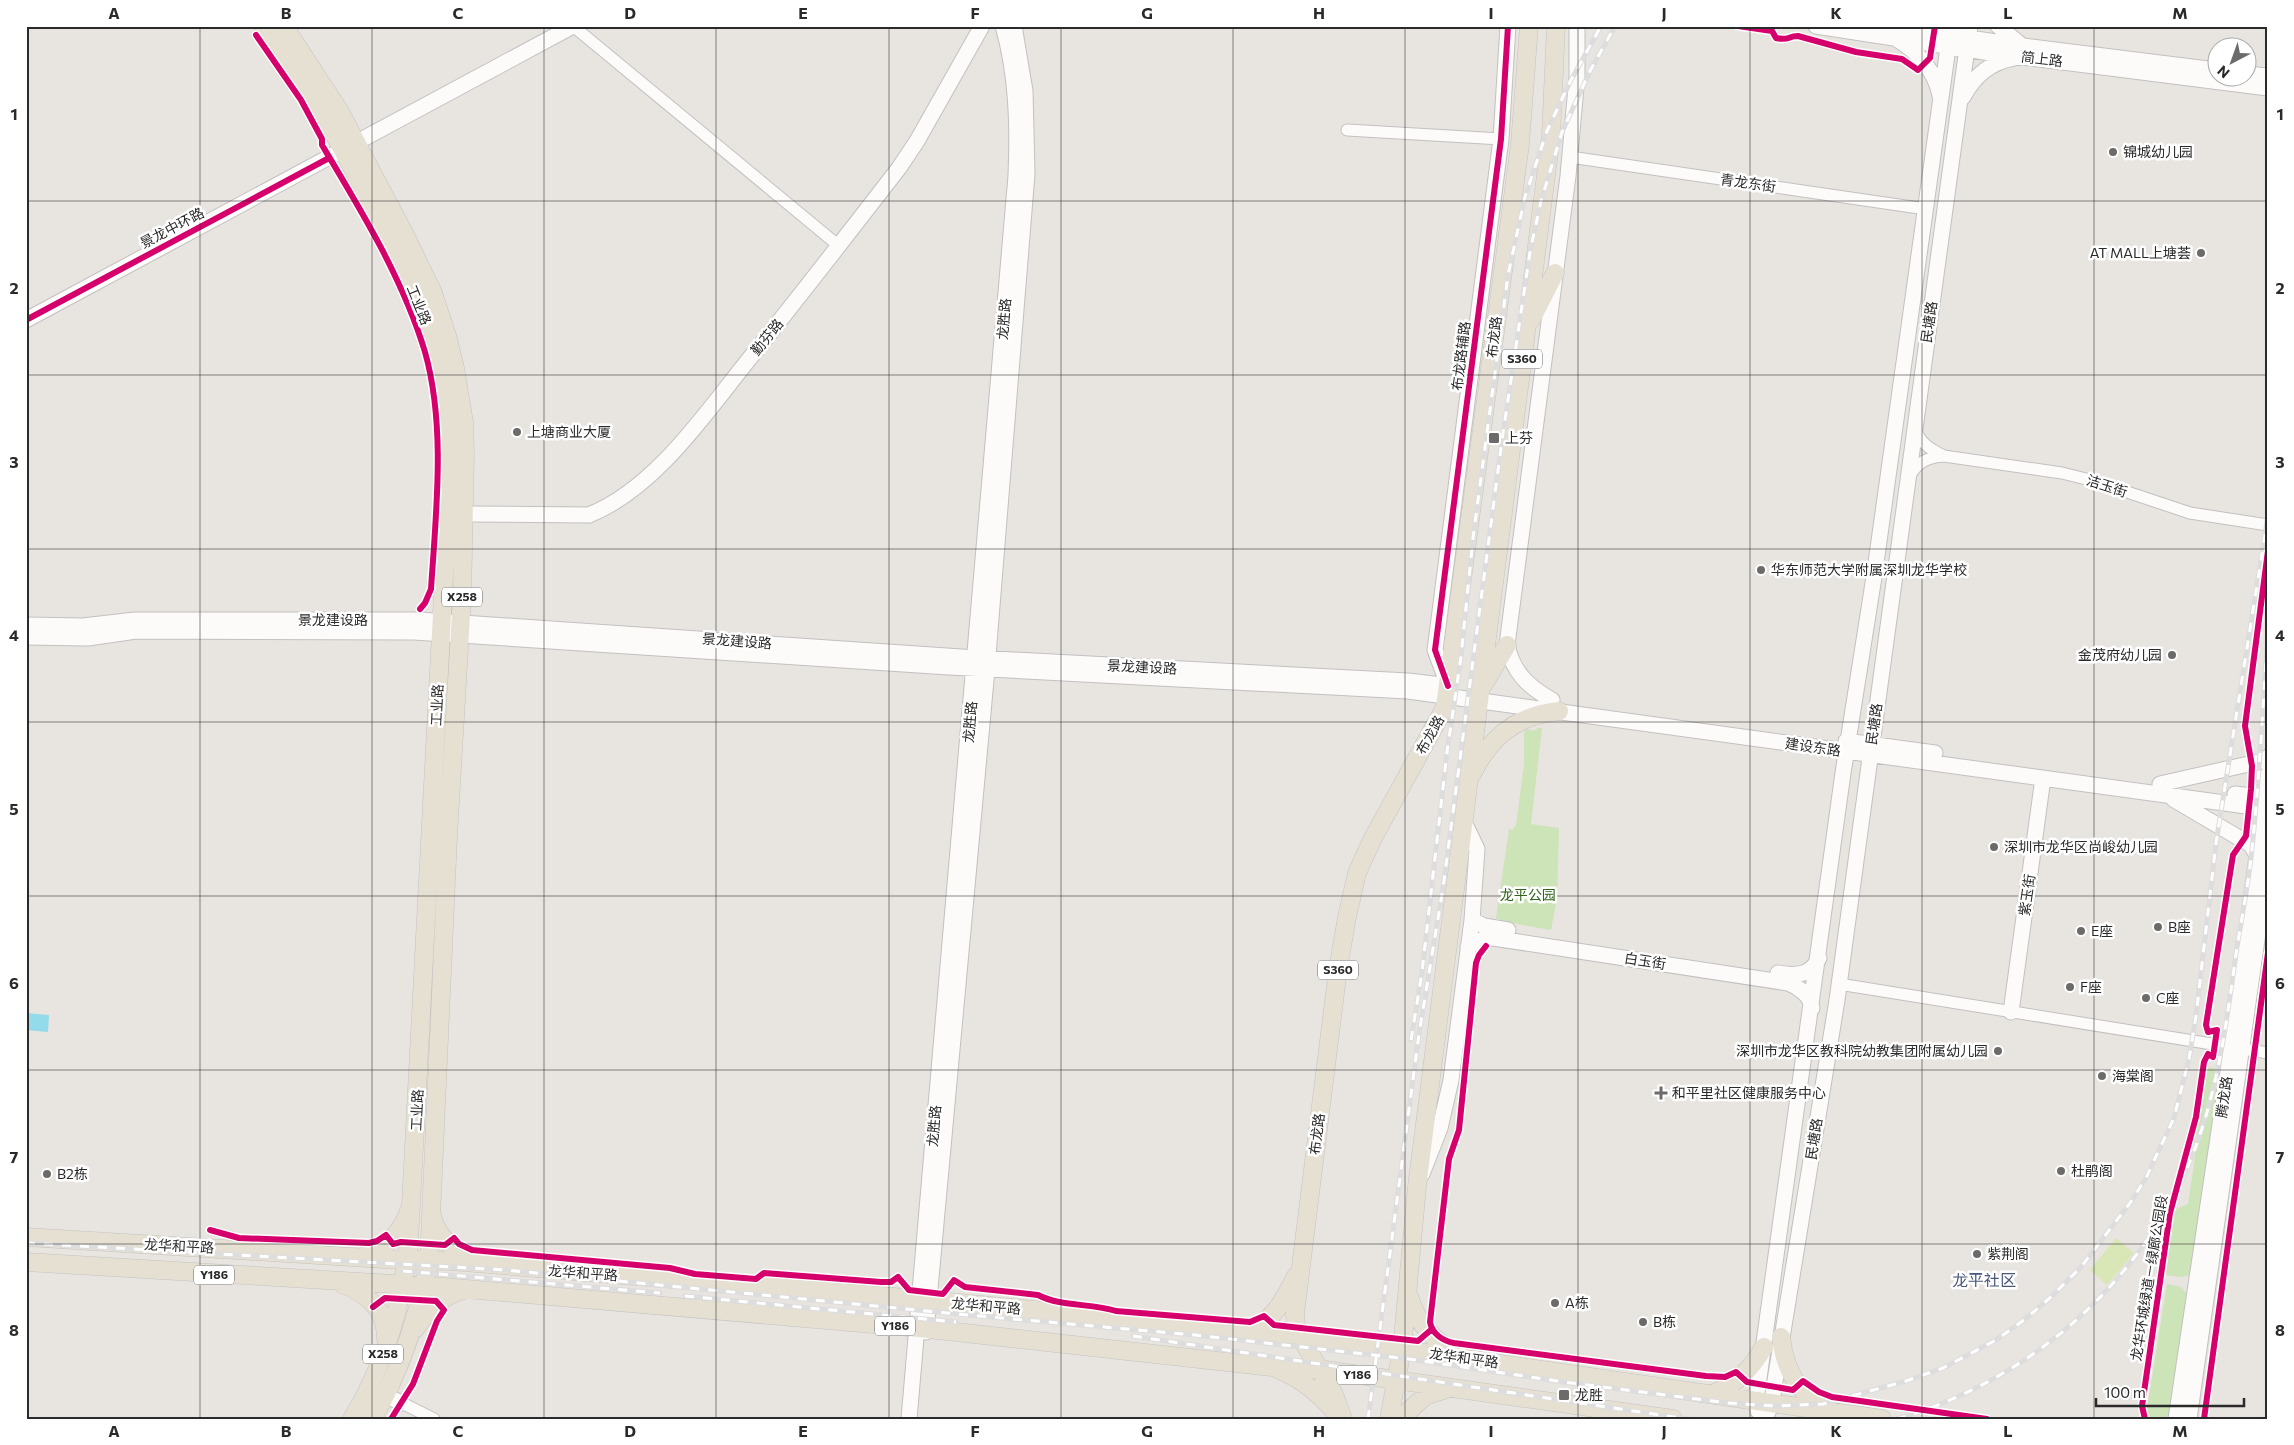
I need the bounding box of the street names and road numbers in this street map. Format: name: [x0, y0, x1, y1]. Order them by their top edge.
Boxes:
street label: 简上路: [2020, 48, 2064, 69]
street label: 青龙东街: [1719, 170, 1777, 195]
street label: 景龙中环路: [137, 204, 207, 251]
street label: 工业路: [404, 282, 435, 327]
street label: 龙胜路: [993, 297, 1014, 341]
street label: 民塘路: [1917, 300, 1940, 344]
street label: 勤芬路: [747, 315, 786, 358]
street label: 布龙路: [1483, 315, 1504, 359]
street label: 布龙路辅路: [1448, 320, 1473, 392]
road number: S360: [1502, 349, 1542, 368]
street label: 洁玉街: [2085, 471, 2130, 500]
road number: X258: [442, 588, 482, 606]
street label: 景龙建设路: [298, 611, 368, 628]
street label: 景龙建设路: [702, 630, 773, 651]
street label: 景龙建设路: [1107, 656, 1177, 677]
street label: 工业路: [427, 684, 446, 726]
street label: 龙胜路: [959, 700, 980, 744]
street label: 民塘路: [1862, 702, 1885, 746]
street label: 布龙路: [1412, 712, 1447, 757]
street label: 建设东路: [1784, 734, 1842, 759]
street label: 紫玉街: [2015, 873, 2038, 917]
street label: 白玉街: [1623, 949, 1667, 972]
road number: S360: [1318, 960, 1358, 980]
street label: 腾龙路: [2212, 1075, 2235, 1119]
street label: 工业路: [407, 1089, 426, 1131]
street label: 龙胜路: [923, 1104, 944, 1148]
street label: 布龙路: [1306, 1112, 1327, 1156]
street label: 民塘路: [1802, 1117, 1825, 1161]
street label: 龙华环城绿道－绿廊公园段: [2127, 1194, 2170, 1362]
street label: 龙华和平路: [144, 1235, 214, 1256]
street label: 龙华和平路: [548, 1262, 619, 1283]
road number: Y186: [194, 1266, 234, 1284]
street label: 龙华和平路: [950, 1294, 1022, 1317]
road number: Y186: [875, 1316, 915, 1335]
street label: 龙华和平路: [1428, 1344, 1500, 1371]
road number: X258: [363, 1345, 403, 1364]
road number: Y186: [1337, 1366, 1377, 1384]

